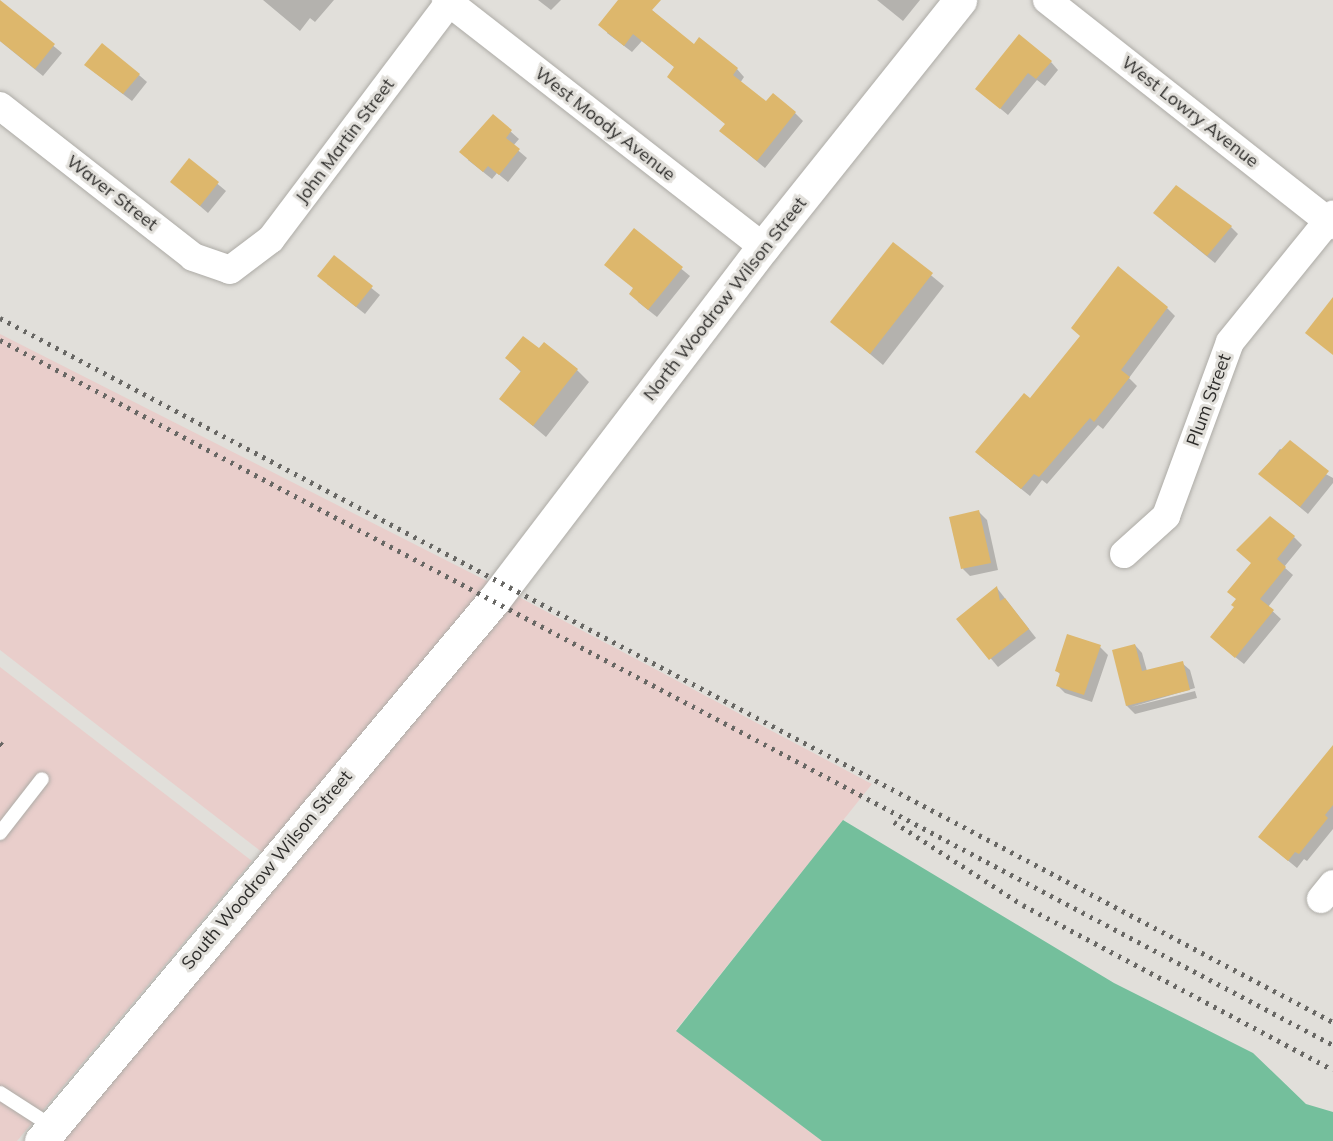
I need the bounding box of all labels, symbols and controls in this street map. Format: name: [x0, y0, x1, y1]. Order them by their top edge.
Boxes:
street label: West Lowry Avenue: [1117, 52, 1263, 172]
street label: West Moody Avenue: [530, 62, 680, 186]
street label: John Martin Street: [291, 74, 399, 208]
street label: Waver Street: [62, 151, 162, 235]
street label: North Woodrow Wilson Street: [639, 193, 811, 405]
street label: Plum Street: [1182, 351, 1236, 449]
street label: South Woodrow Wilson Street: [177, 766, 357, 974]

